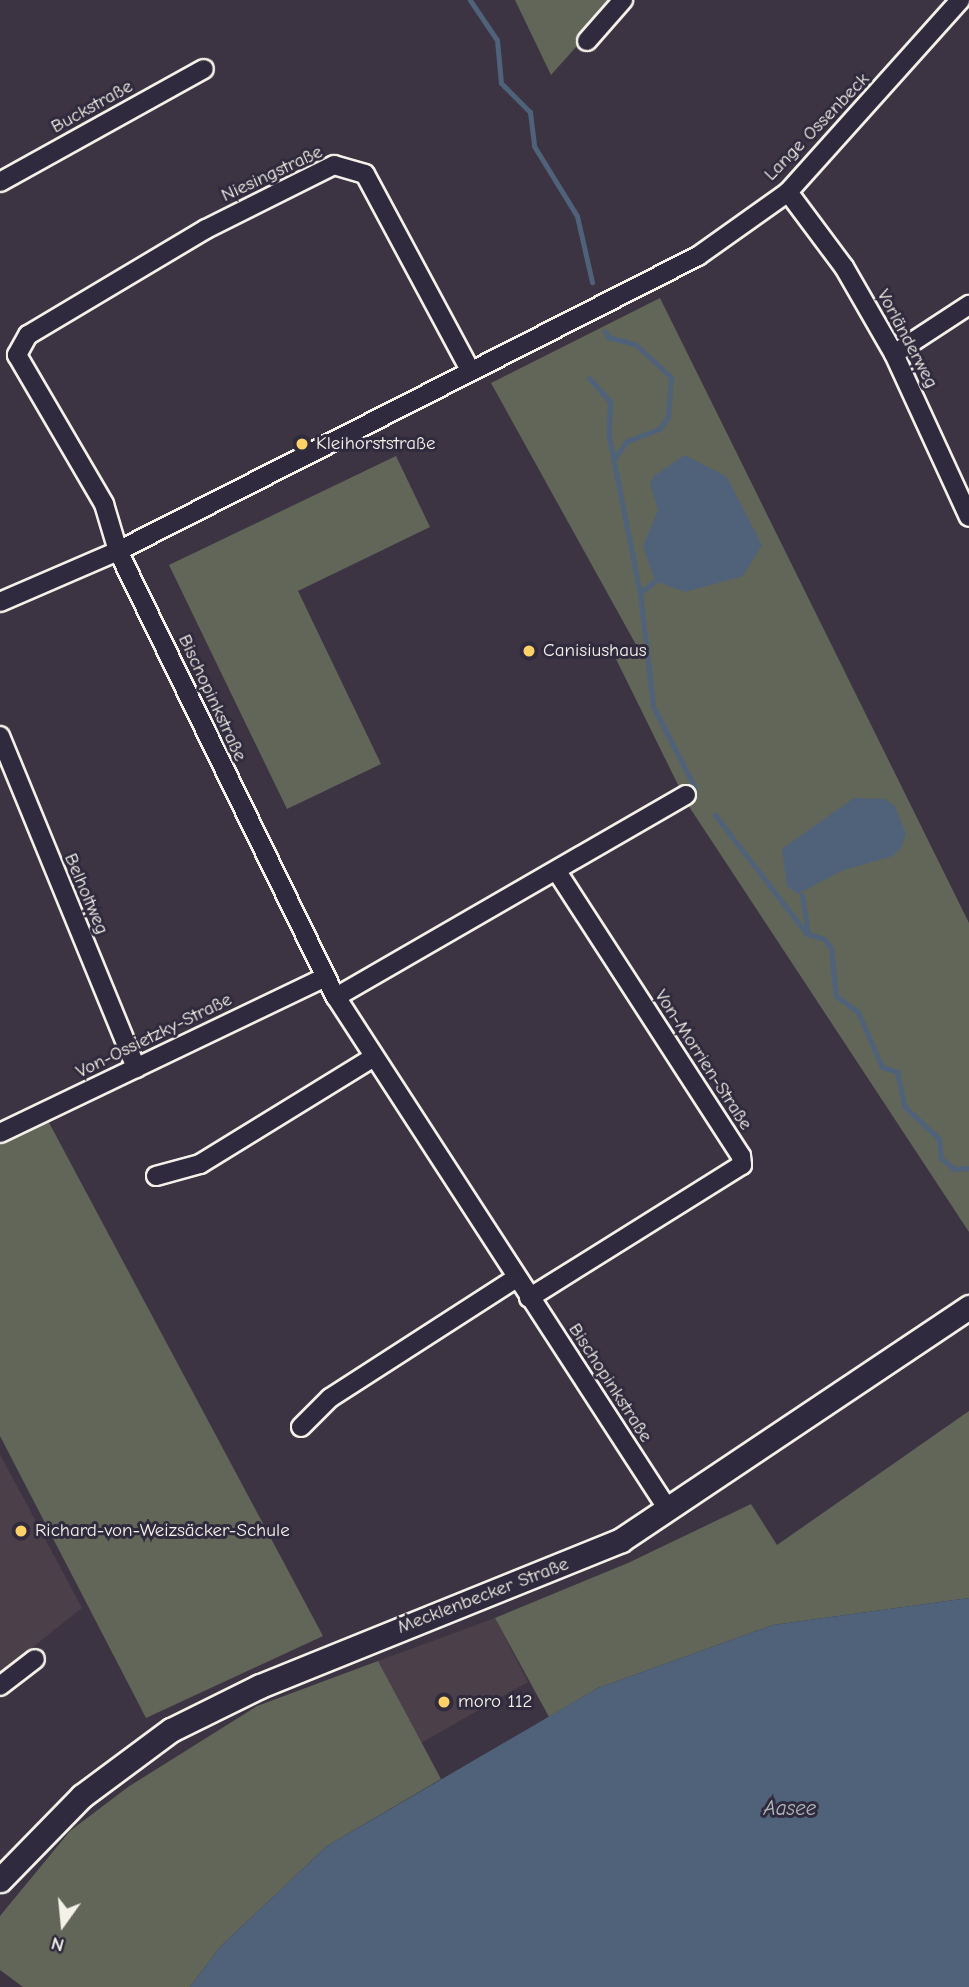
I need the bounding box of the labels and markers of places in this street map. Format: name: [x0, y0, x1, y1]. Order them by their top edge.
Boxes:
place label: Kleihorststraße: [316, 433, 436, 455]
marker: Kleihorststraße: [294, 436, 310, 452]
place label: Canisiushaus: [543, 640, 647, 662]
marker: Canisiushaus: [521, 643, 537, 659]
place label: Richard-von-Weizsäcker-Schule: [35, 1520, 290, 1542]
marker: Richard-von-Weizsäcker-Schule: [13, 1523, 29, 1539]
place label: moro 112: [458, 1691, 532, 1713]
marker: moro 112: [436, 1694, 452, 1710]

